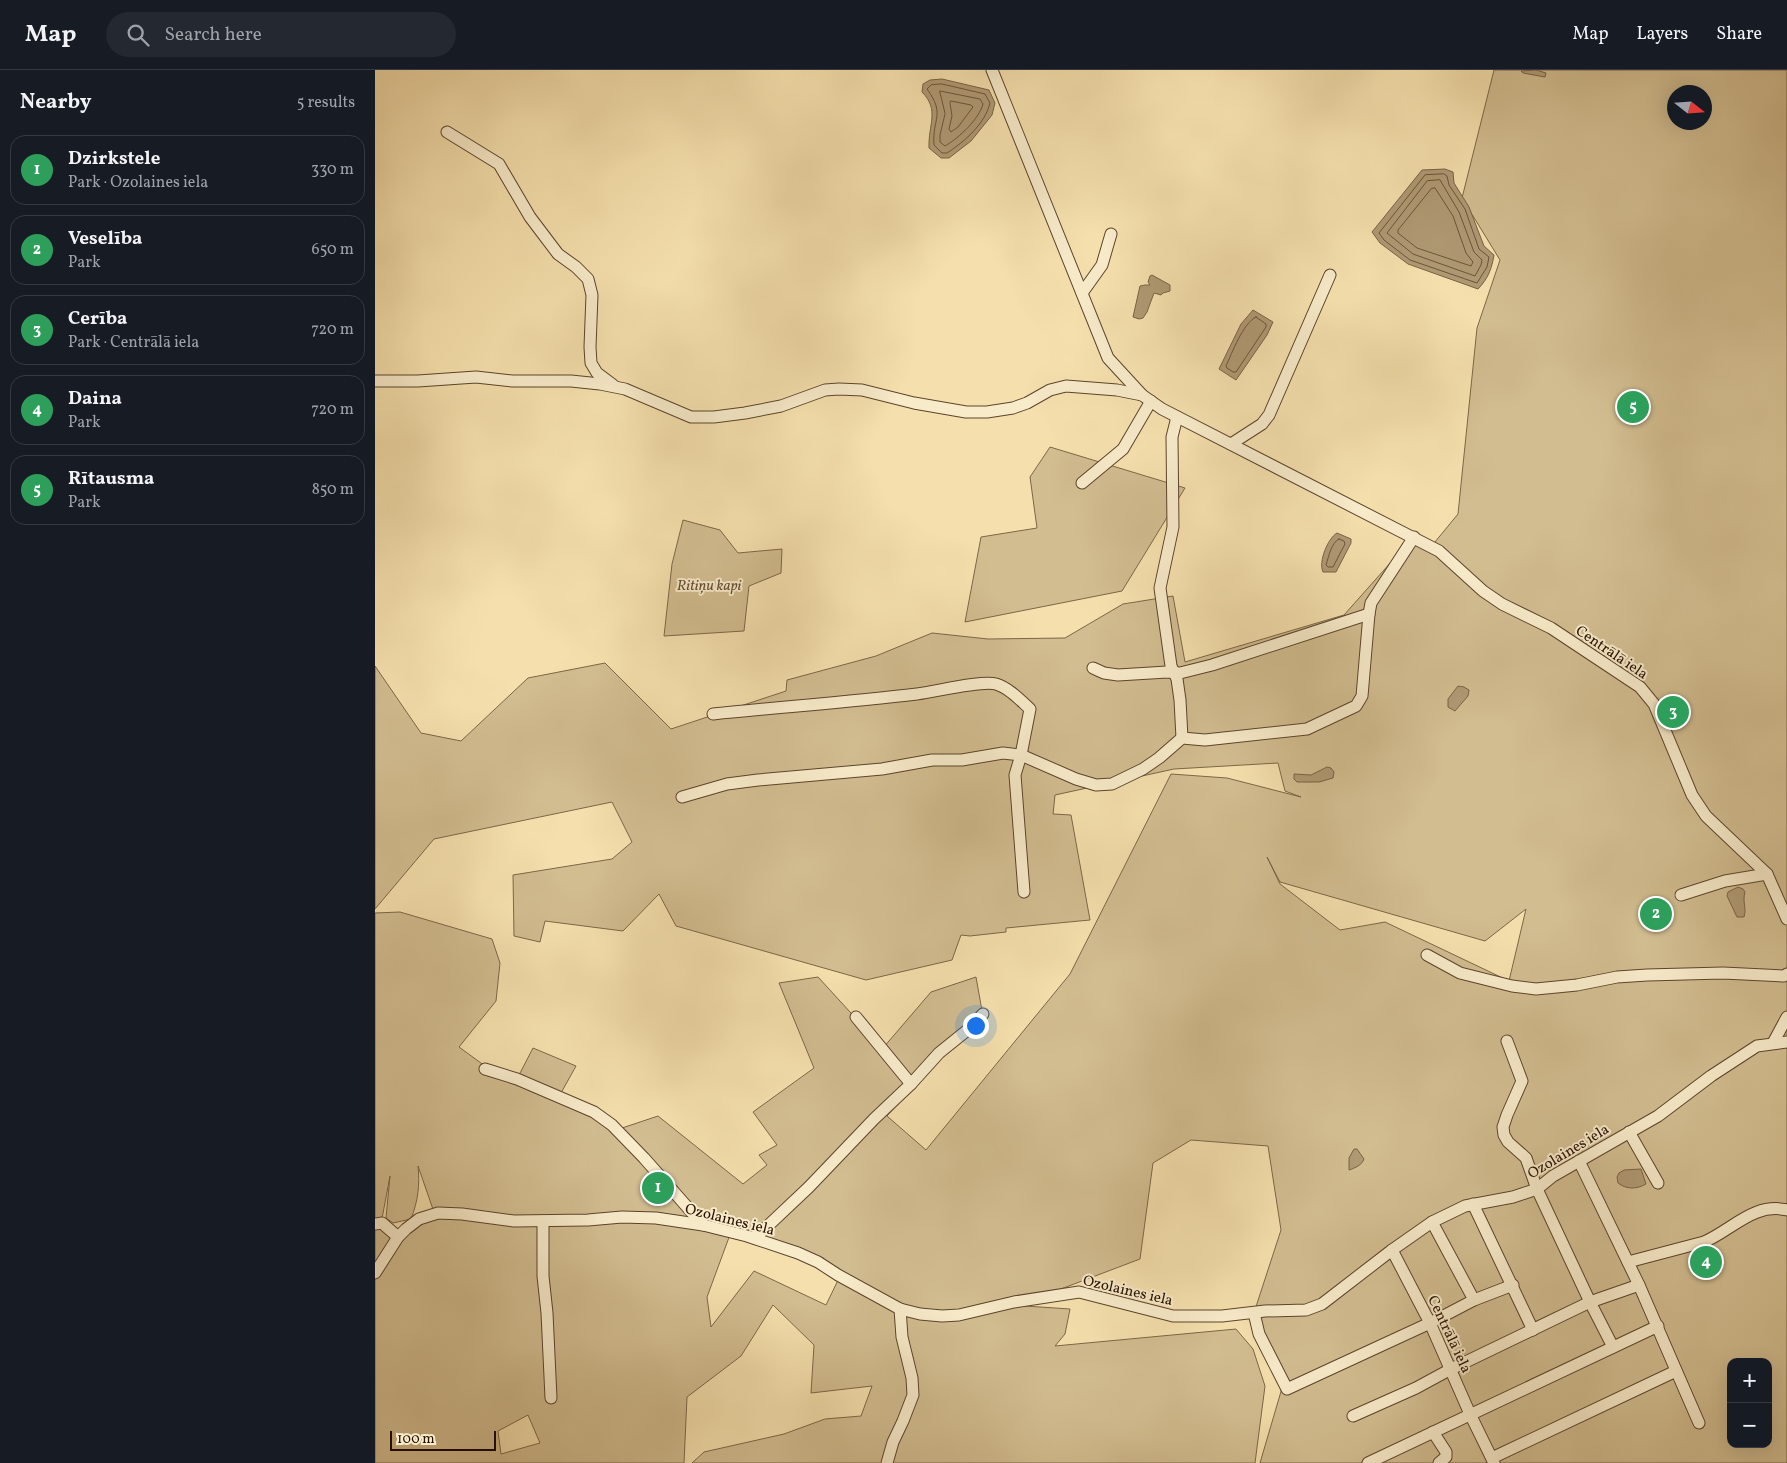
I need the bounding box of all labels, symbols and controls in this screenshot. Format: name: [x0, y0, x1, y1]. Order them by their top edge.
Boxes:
search box: [106, 12, 456, 57]
text: Map: [25, 18, 76, 52]
icon: search: [124, 21, 152, 49]
text: Search here: [164, 22, 262, 48]
text: Map: [1572, 22, 1608, 47]
text: Layers: [1636, 22, 1688, 47]
text: Share: [1716, 22, 1762, 47]
north arrow: [1667, 85, 1712, 130]
text: Nearby: [20, 88, 91, 117]
text: 5 results: [297, 92, 355, 114]
text: Dzirkstele: [68, 146, 160, 172]
text: 1: [34, 159, 40, 181]
text: 330 m: [311, 159, 354, 181]
text: Park · Ozolaines iela: [68, 172, 208, 194]
text: Veselība: [68, 226, 142, 252]
text: 2: [33, 239, 41, 261]
text: 650 m: [312, 239, 354, 261]
text: Park: [68, 252, 101, 274]
text: Cerība: [68, 306, 127, 332]
text: 3: [33, 319, 41, 341]
text: 720 m: [311, 319, 354, 341]
text: Park · Centrālā iela: [68, 332, 199, 354]
text: Daina: [68, 386, 122, 412]
pin: 5: [1617, 388, 1649, 426]
text: 4: [32, 399, 42, 421]
text: 720 m: [311, 399, 354, 421]
text: Park: [68, 412, 101, 434]
text: Rītausma: [68, 466, 154, 492]
text: 5: [33, 479, 41, 501]
text: 850 m: [312, 479, 354, 501]
text: Park: [68, 492, 101, 514]
park label: Ritiņu kapi: [677, 576, 742, 597]
street label: Centrālā iela: [1571, 621, 1652, 685]
pin: 3: [1657, 693, 1689, 731]
pin: 2: [1640, 895, 1672, 933]
your location: [963, 1013, 989, 1039]
street label: Ozolaines iela: [1524, 1120, 1614, 1185]
pin: 1: [642, 1169, 674, 1207]
street label: Ozolaines iela: [683, 1199, 777, 1242]
pin: 4: [1690, 1243, 1722, 1281]
street label: Ozolaines iela: [1081, 1271, 1175, 1312]
street label: Centrālā iela: [1421, 1292, 1476, 1377]
map controls: [1727, 1358, 1772, 1448]
button: +: [1727, 1358, 1772, 1403]
button: −: [1727, 1403, 1772, 1448]
scale bar: [390, 1428, 496, 1451]
text: 100 m: [397, 1430, 435, 1449]

